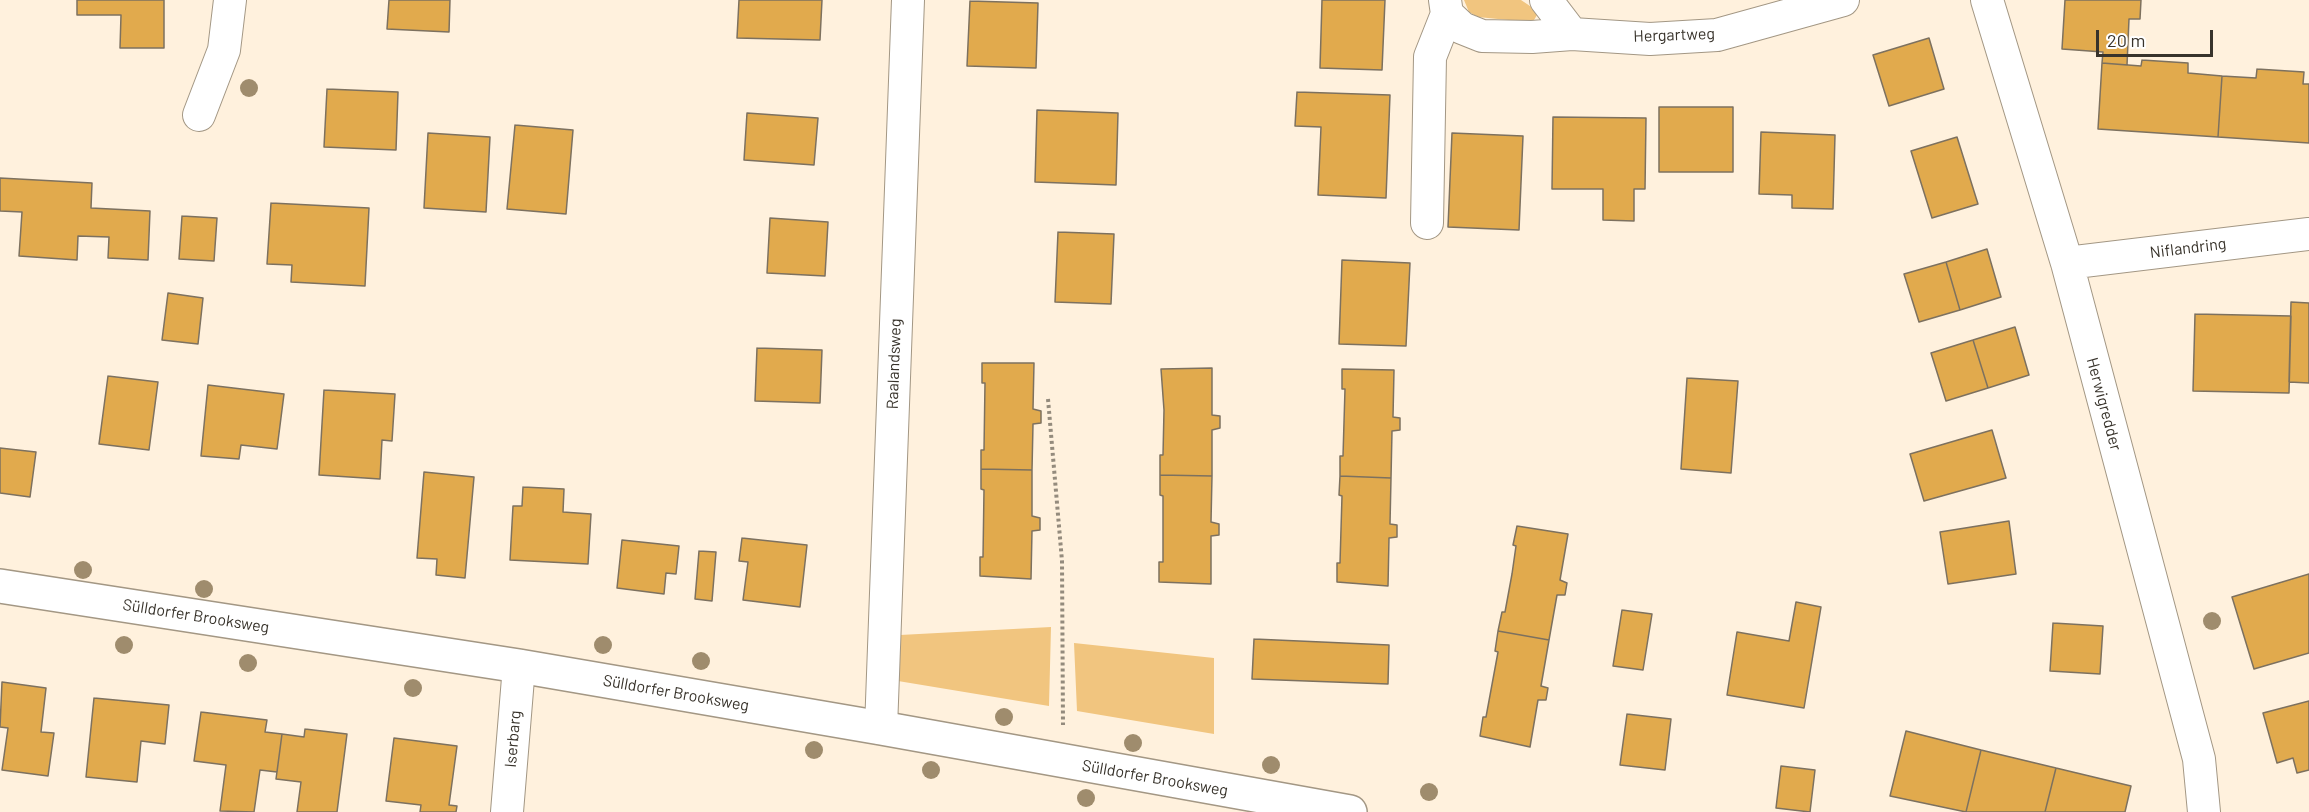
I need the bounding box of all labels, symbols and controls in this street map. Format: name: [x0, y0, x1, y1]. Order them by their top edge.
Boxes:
scale bar: [2099, 18, 2216, 56]
street label: Hergartweg: [1633, 24, 1715, 46]
text: 20 m: [2107, 29, 2145, 51]
street label: Niflandring: [2149, 234, 2227, 262]
street label: Raalandsweg: [883, 318, 905, 410]
street label: Herwigredder: [2082, 355, 2126, 453]
street label: Sülldorfer Brooksweg: [121, 595, 271, 637]
street label: Sülldorfer Brooksweg: [601, 671, 751, 715]
street label: Iserbarg: [501, 710, 525, 768]
street label: Sülldorfer Brooksweg: [1080, 756, 1230, 800]

